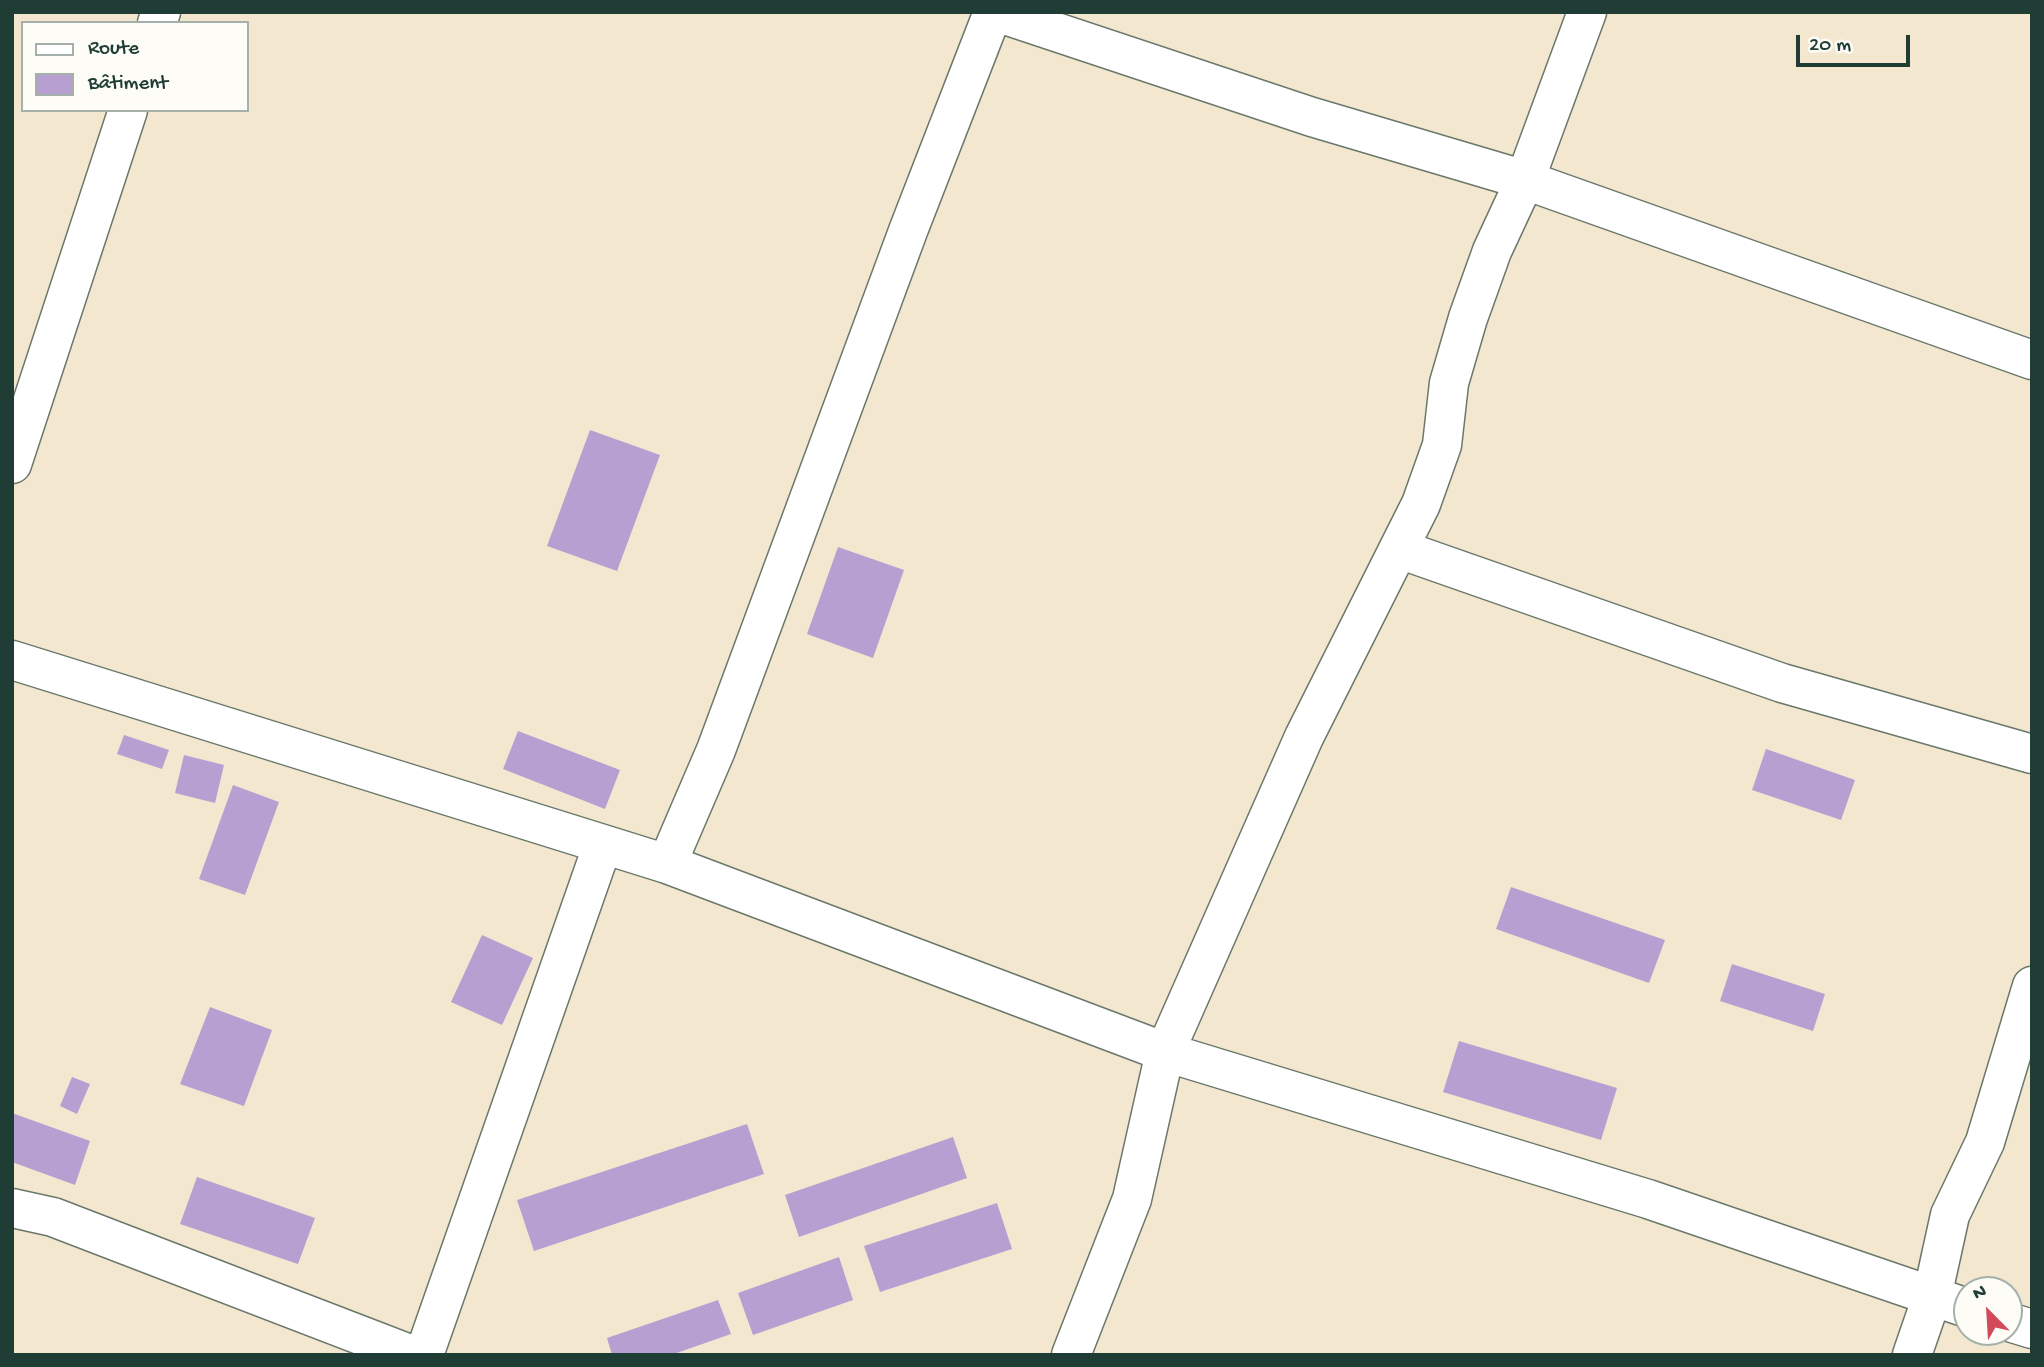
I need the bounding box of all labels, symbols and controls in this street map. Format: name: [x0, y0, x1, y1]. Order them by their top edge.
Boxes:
legend: [21, 21, 248, 112]
scale bar: [1799, 21, 1913, 65]
text: 20 m: [1809, 34, 1851, 59]
text: Route: [88, 37, 139, 62]
text: Bâtiment: [88, 72, 168, 97]
north arrow: [1953, 1276, 2023, 1346]
text: N: [1970, 1280, 1990, 1306]

